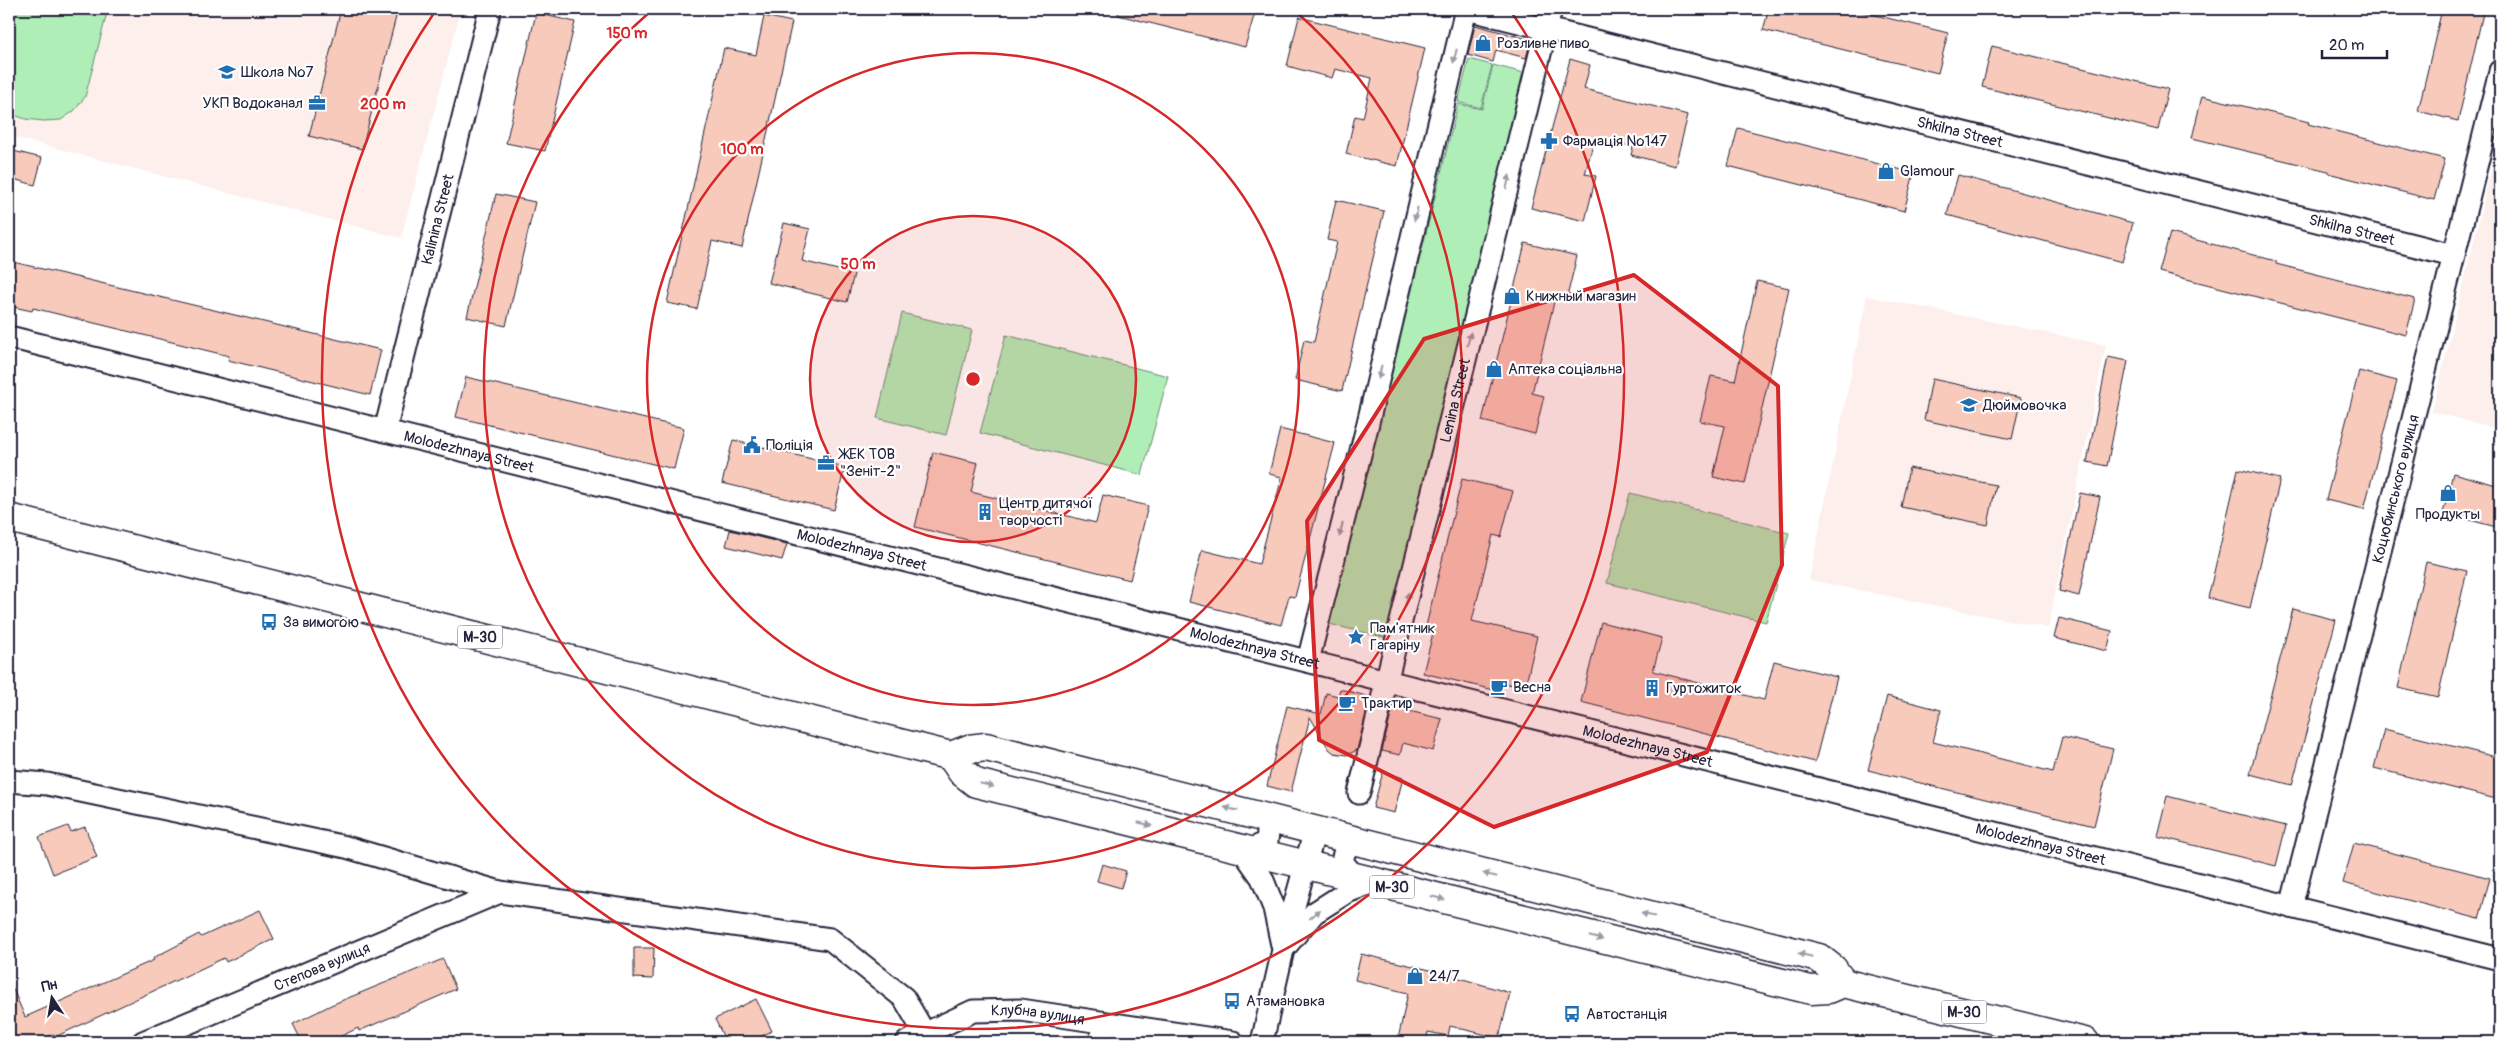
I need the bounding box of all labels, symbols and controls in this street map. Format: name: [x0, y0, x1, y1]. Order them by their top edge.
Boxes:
text: 150 m: [607, 24, 647, 43]
scale bar: [2322, 28, 2386, 60]
shop icon: Розливне пиво: [1473, 33, 1493, 53]
place label: Розливне пиво: [1497, 34, 1590, 53]
text: 20 m: [2329, 36, 2364, 55]
one-way arrow: [1450, 49, 1458, 64]
school or university icon: Школа №7: [217, 62, 237, 82]
place label: Школа №7: [241, 63, 313, 82]
office icon: УКП Водоканал: [307, 93, 327, 113]
place label: УКП Водоканал: [202, 94, 303, 113]
text: 200 m: [360, 95, 406, 114]
street label: Shkilna Street: [1915, 113, 2006, 153]
pharmacy icon: Фармація №147: [1539, 131, 1559, 151]
place label: Фармація №147: [1563, 132, 1667, 151]
text: 100 m: [721, 140, 763, 159]
shop icon: Glamour: [1876, 161, 1896, 181]
place label: Glamour: [1900, 162, 1955, 181]
street label: Kalinina Street: [418, 171, 459, 267]
one-way arrow: [1504, 174, 1512, 189]
one-way arrow: [1412, 207, 1420, 223]
street label: Shkilna Street: [2307, 210, 2398, 250]
text: 50 m: [841, 255, 875, 274]
shop icon: Книжный магазин: [1502, 286, 1522, 306]
place label: Книжный магазин: [1526, 287, 1636, 306]
one-way arrow: [1465, 332, 1473, 347]
street label: Lenina Street: [1436, 356, 1475, 445]
shop icon: Аптека соціальна: [1484, 359, 1504, 379]
place label: Аптека соціальна: [1508, 360, 1622, 379]
one-way arrow: [1376, 365, 1384, 380]
centre of rings: [964, 370, 982, 388]
school or university icon: Дюймовочка: [1959, 395, 1979, 415]
place label: Дюймовочка: [1982, 396, 2067, 415]
street label: Коцюбинського вулиця: [2368, 413, 2424, 565]
street label: Molodezhnaya Street: [402, 427, 537, 478]
public building icon: Поліція: [742, 435, 762, 455]
place label: Поліція: [766, 436, 813, 455]
place label: ЖЕК ТОВ "Зеніт-2": [838, 445, 901, 481]
office icon: ЖЕК ТОВ "Зеніт-2": [816, 453, 836, 473]
shop icon: Продукты: [2438, 483, 2458, 503]
place label: Центр дитячої творчості: [999, 494, 1093, 530]
building icon: Центр дитячої творчості: [975, 502, 995, 522]
place label: Продукты: [2416, 505, 2480, 524]
one-way arrow: [1336, 523, 1344, 538]
street label: Molodezhnaya Street: [795, 525, 930, 576]
one-way arrow: [1403, 592, 1411, 607]
bus stop icon: За вимогою: [259, 612, 279, 632]
place label: За вимогою: [283, 613, 359, 632]
place label: Пам'ятник Гагаріну: [1370, 619, 1436, 655]
street label: Molodezhnaya Street: [1188, 623, 1322, 674]
road number: М-30: [458, 626, 502, 649]
place icon: Пам'ятник Гагаріну: [1346, 627, 1366, 647]
cafe icon: Весна: [1489, 677, 1509, 697]
place label: Весна: [1513, 678, 1551, 697]
building icon: Гуртожиток: [1642, 678, 1662, 698]
place label: Гуртожиток: [1666, 679, 1742, 698]
cafe icon: Трактир: [1337, 693, 1357, 713]
place label: Трактир: [1361, 694, 1412, 713]
street label: Molodezhnaya Street: [1581, 721, 1715, 772]
one-way arrow: [980, 781, 995, 789]
one-way arrow: [1224, 805, 1239, 813]
street label: Molodezhnaya Street: [1974, 819, 2108, 870]
one-way arrow: [1137, 821, 1152, 829]
one-way arrow: [1483, 871, 1498, 879]
road number: М-30: [1370, 876, 1414, 899]
one-way arrow: [1431, 895, 1446, 903]
one-way arrow: [1308, 908, 1320, 920]
one-way arrow: [1640, 911, 1655, 919]
one-way arrow: [1588, 934, 1603, 942]
street label: Степова вулиця: [271, 939, 373, 996]
one-way arrow: [1798, 951, 1813, 959]
shop icon: 24/7: [1405, 966, 1425, 986]
place label: 24/7: [1429, 967, 1459, 986]
north arrow: [28, 974, 78, 1024]
text: Пн: [40, 976, 59, 996]
bus stop icon: Атамановка: [1222, 991, 1242, 1011]
place label: Атамановка: [1246, 992, 1325, 1011]
road number: М-30: [1942, 1000, 1986, 1024]
street label: Клубна вулиця: [991, 1001, 1086, 1029]
bus stop icon: Автостанція: [1562, 1004, 1582, 1024]
place label: Автостанція: [1586, 1005, 1667, 1024]

